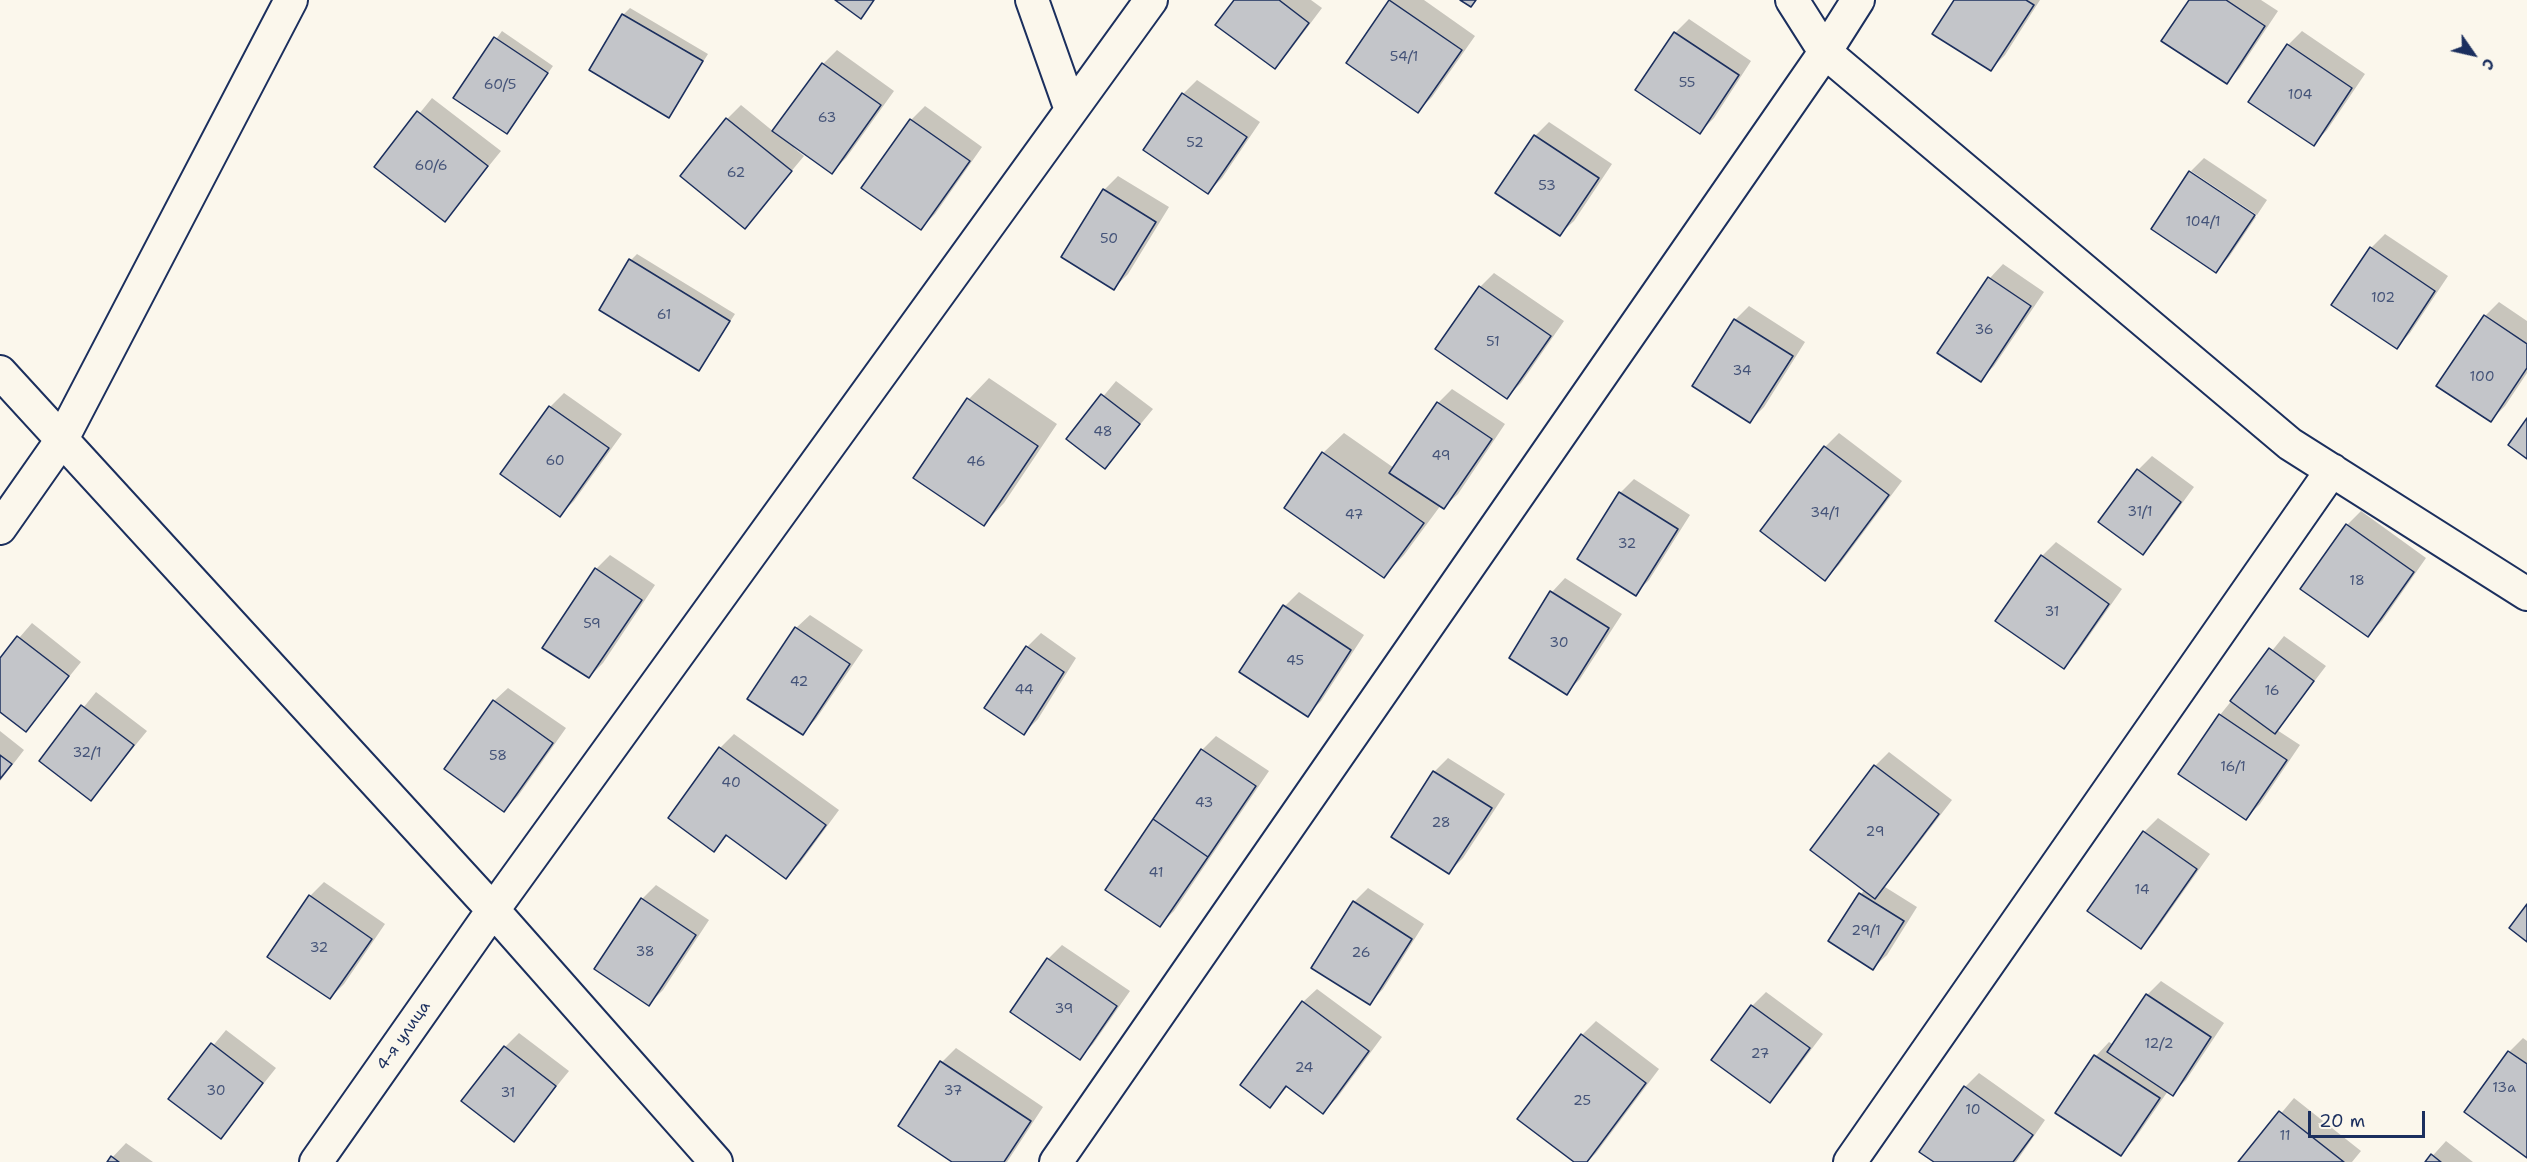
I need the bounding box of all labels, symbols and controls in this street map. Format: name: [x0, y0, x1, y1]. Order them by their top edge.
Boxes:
north arrow: [2443, 24, 2503, 84]
house number: 54/1: [1390, 49, 1418, 65]
text: С: [2477, 54, 2500, 74]
house number: 55: [1679, 75, 1695, 91]
house number: 60/5: [484, 77, 516, 93]
house number: 104: [2288, 87, 2312, 103]
house number: 63: [818, 110, 836, 126]
house number: 52: [1186, 135, 1204, 151]
house number: 60/6: [414, 158, 448, 174]
house number: 62: [727, 165, 745, 181]
house number: 53: [1538, 178, 1556, 194]
house number: 104/1: [2185, 214, 2221, 230]
house number: 50: [1100, 231, 1118, 247]
house number: 102: [2371, 290, 2395, 306]
house number: 61: [657, 307, 671, 323]
house number: 36: [1974, 322, 1994, 338]
house number: 51: [1486, 334, 1500, 350]
house number: 34: [1732, 363, 1752, 379]
house number: 100: [2470, 369, 2494, 385]
house number: 48: [1093, 424, 1113, 440]
house number: 49: [1432, 448, 1450, 464]
house number: 60: [545, 453, 565, 469]
house number: 46: [966, 454, 986, 470]
house number: 31/1: [2127, 504, 2153, 520]
house number: 34/1: [1810, 505, 1840, 521]
house number: 47: [1345, 507, 1363, 523]
house number: 32: [1618, 536, 1636, 552]
house number: 18: [2349, 573, 2365, 589]
house number: 31: [2045, 604, 2059, 620]
house number: 59: [583, 616, 601, 632]
house number: 30: [1549, 635, 1569, 651]
house number: 45: [1286, 653, 1304, 669]
house number: 42: [790, 674, 808, 690]
house number: 44: [1014, 682, 1034, 698]
house number: 16: [2264, 683, 2280, 699]
house number: 32/1: [72, 745, 102, 761]
house number: 58: [489, 748, 507, 764]
house number: 16/1: [2220, 759, 2246, 775]
house number: 40: [721, 775, 741, 791]
house number: 43: [1195, 795, 1213, 811]
house number: 28: [1431, 815, 1451, 831]
house number: 29: [1866, 824, 1884, 840]
house number: 41: [1149, 865, 1163, 881]
house number: 14: [2134, 882, 2150, 898]
house number: 29/1: [1851, 923, 1881, 939]
house number: 32: [310, 940, 328, 956]
house number: 38: [635, 944, 655, 960]
house number: 26: [1352, 945, 1370, 961]
street label: 4-я улица: [373, 998, 435, 1074]
house number: 39: [1055, 1001, 1073, 1017]
house number: 12/2: [2144, 1036, 2174, 1052]
house number: 27: [1751, 1046, 1769, 1062]
house number: 24: [1295, 1060, 1313, 1076]
house number: 13а: [2492, 1080, 2516, 1096]
house number: 30: [206, 1083, 226, 1099]
house number: 37: [944, 1083, 962, 1099]
house number: 31: [501, 1085, 515, 1101]
house number: 25: [1573, 1093, 1591, 1109]
scale bar: [2311, 1099, 2428, 1137]
house number: 10: [1965, 1102, 1981, 1118]
text: 20 m: [2319, 1109, 2365, 1133]
house number: 11: [2279, 1128, 2291, 1144]

